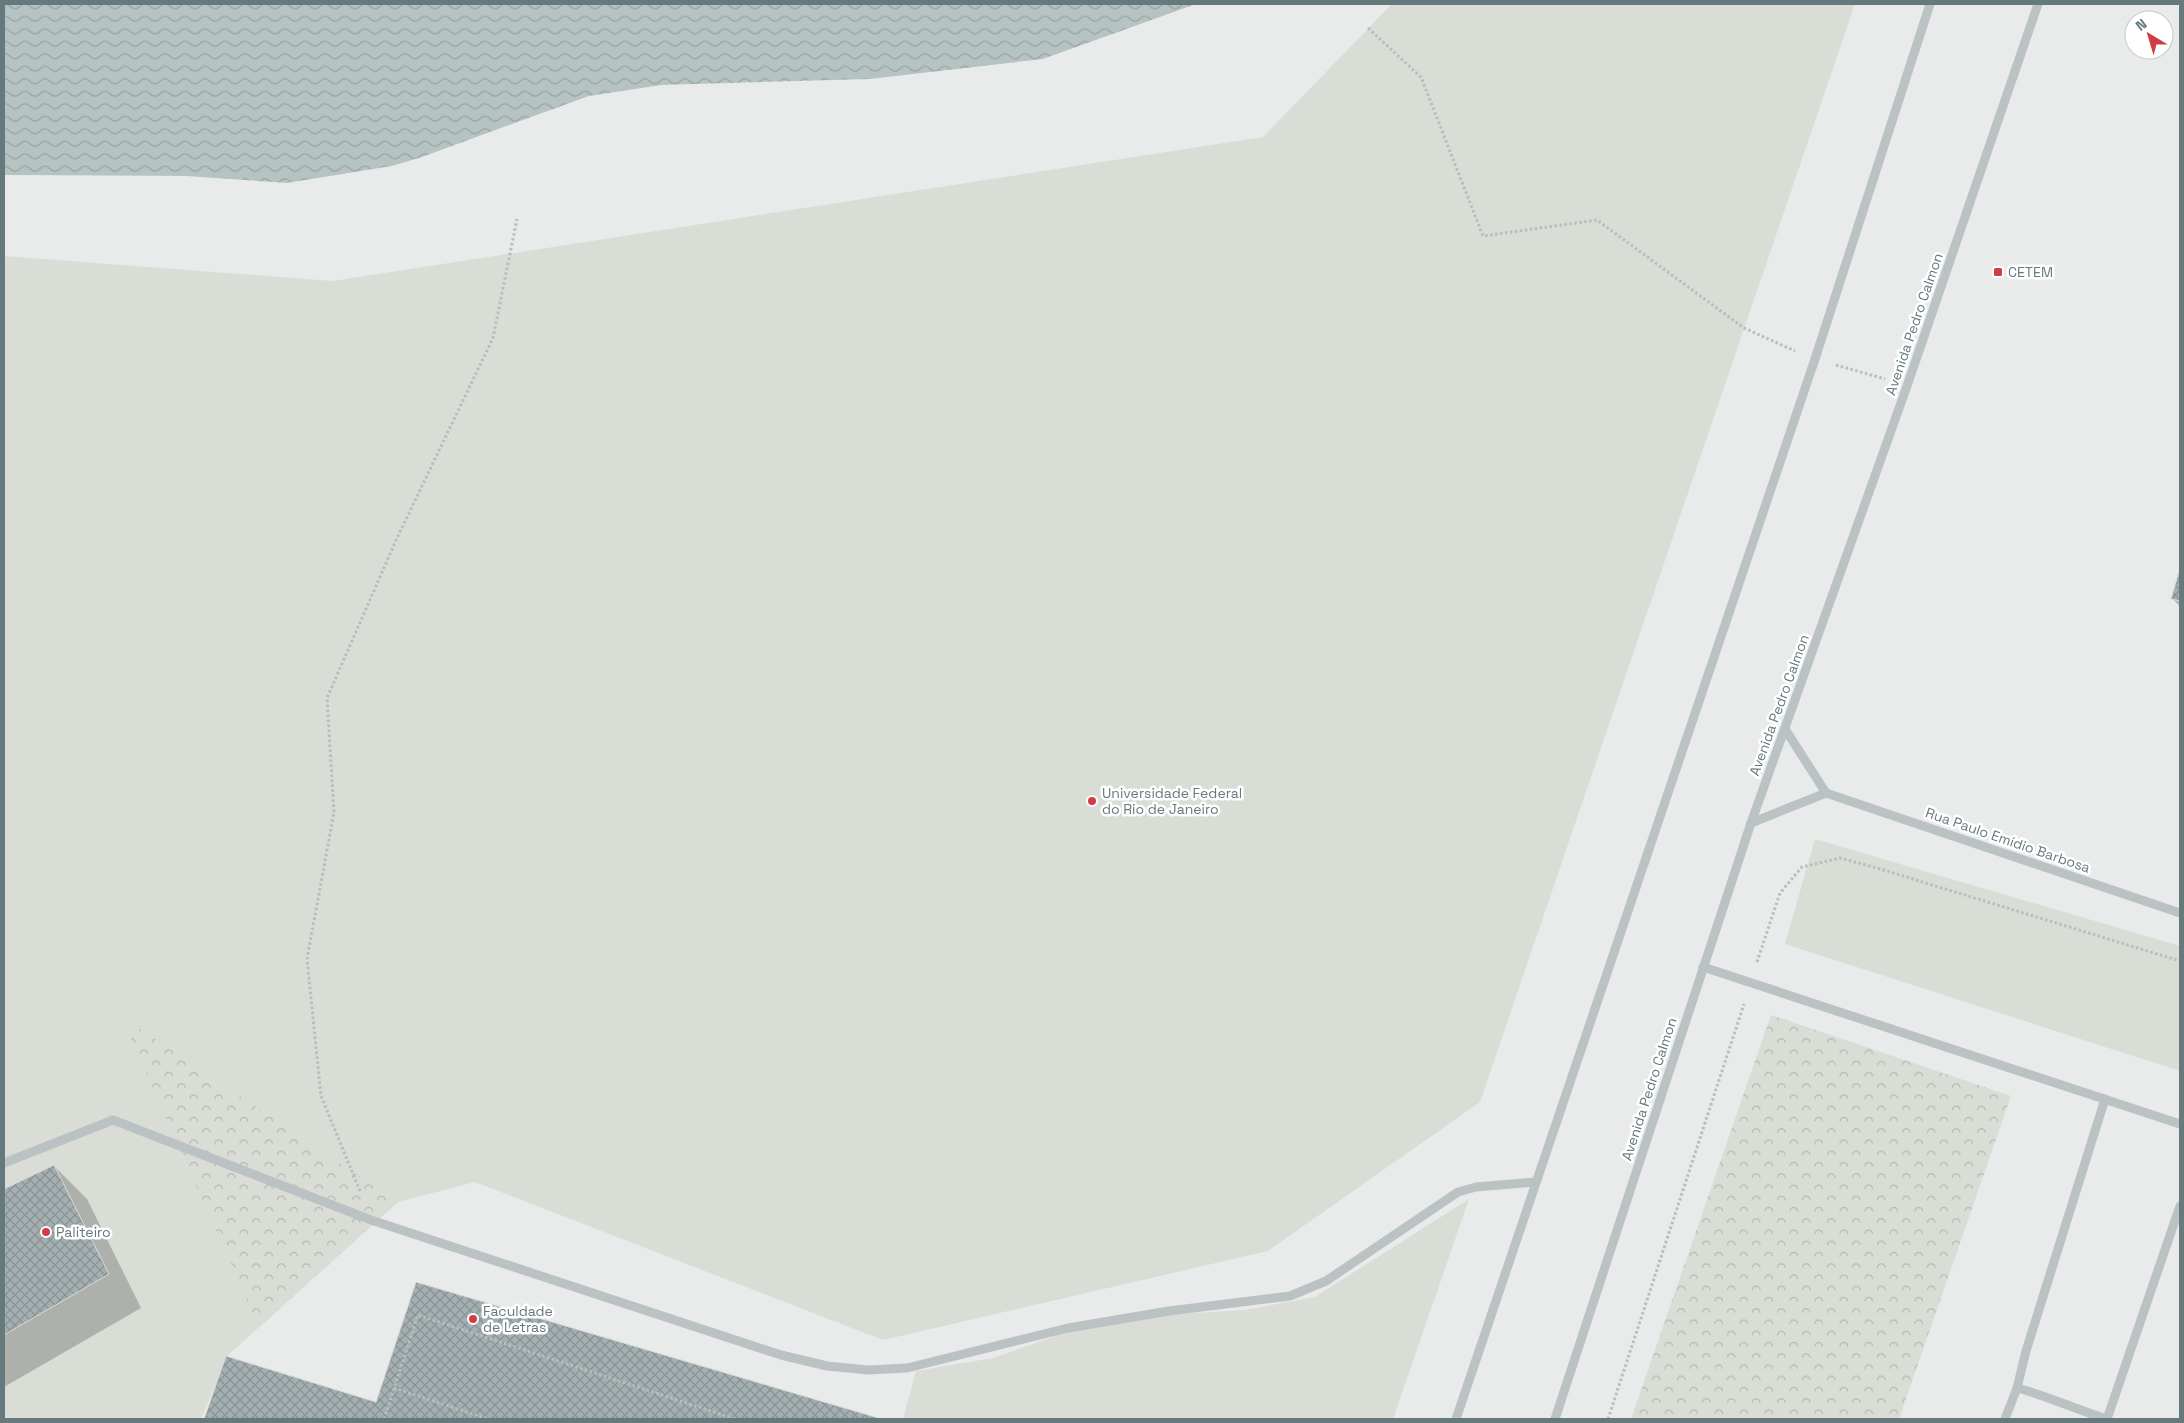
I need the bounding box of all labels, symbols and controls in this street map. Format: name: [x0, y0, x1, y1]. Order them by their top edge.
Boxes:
north arrow: [2124, 10, 2174, 60]
text: N: [2132, 15, 2150, 35]
street label: Avenida Pedro Calmon: [1881, 250, 1947, 398]
place label: CETEM: [2008, 263, 2053, 281]
marker: CETEM: [1992, 266, 2004, 278]
street label: Avenida Pedro Calmon: [1745, 632, 1813, 778]
place label: Universidade Federal do Rio de Janeiro: [1102, 784, 1242, 818]
marker: Universidade Federal do Rio de Janeiro: [1086, 795, 1098, 807]
street label: Rua Paulo Emídio Barbosa: [1923, 803, 2093, 877]
street label: Avenida Pedro Calmon: [1617, 1015, 1681, 1163]
place label: Paliteiro: [56, 1223, 111, 1241]
marker: Paliteiro: [40, 1226, 52, 1238]
place label: Faculdade de Letras: [483, 1302, 553, 1336]
marker: Faculdade de Letras: [467, 1313, 479, 1325]

